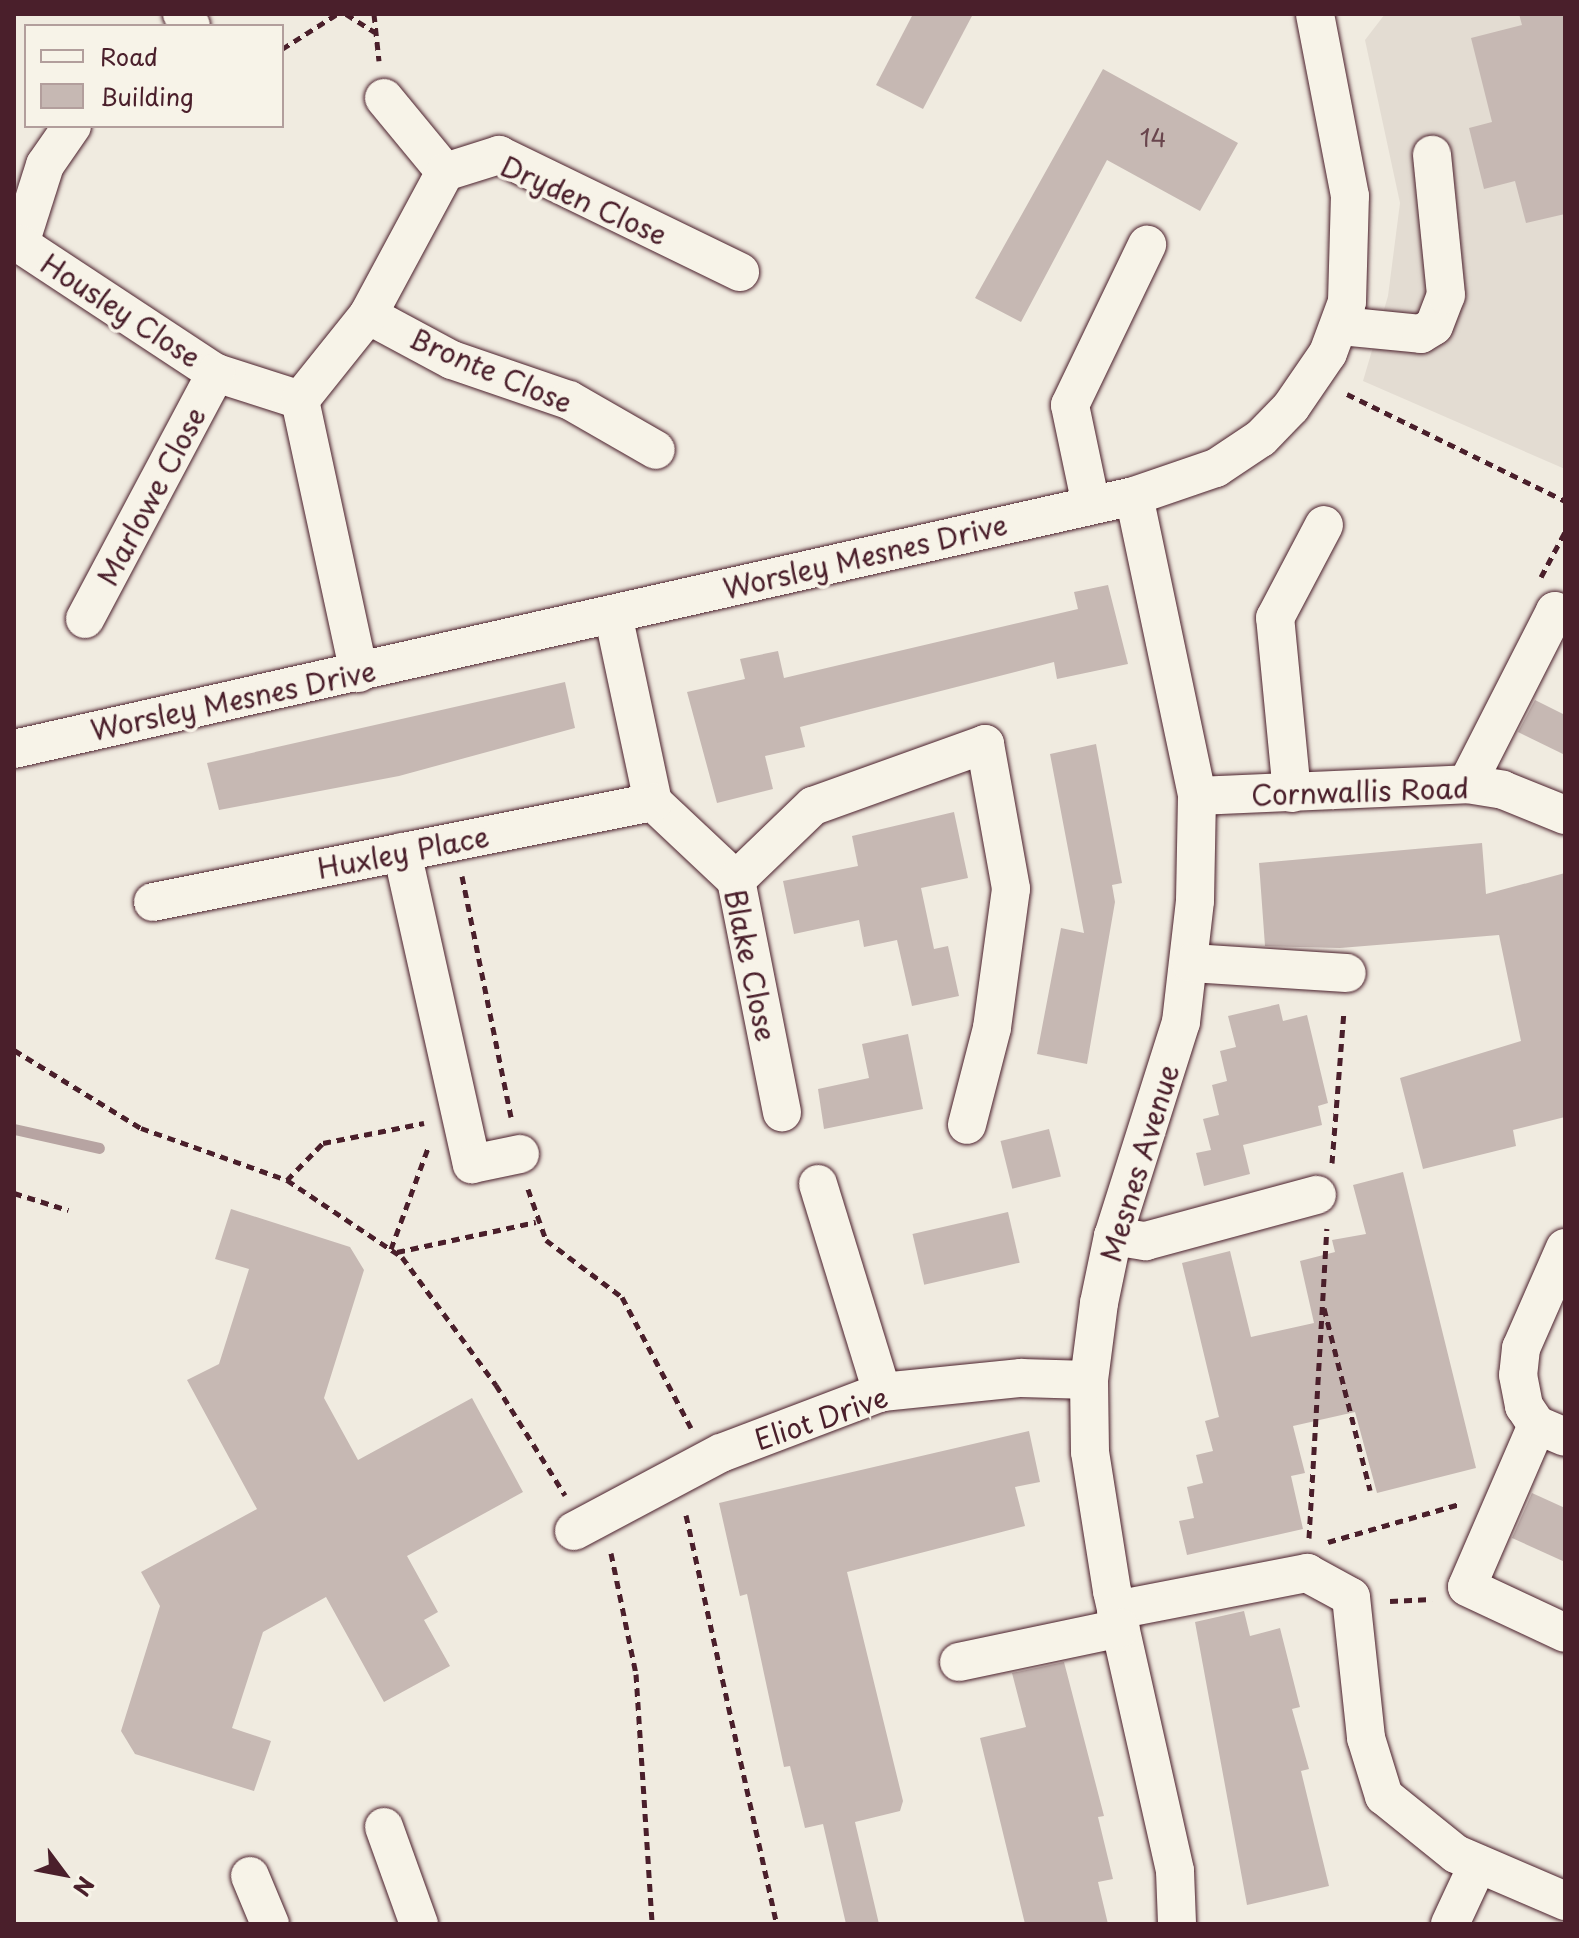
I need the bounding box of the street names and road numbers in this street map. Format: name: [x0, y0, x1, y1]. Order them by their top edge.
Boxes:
street label: Dryden Close: [495, 148, 673, 252]
street label: Housley Close: [34, 245, 208, 375]
street label: Bronte Close: [405, 321, 577, 419]
street label: Marlowe Close: [90, 401, 212, 591]
street label: Worsley Mesnes Drive: [717, 506, 1013, 606]
street label: Worsley Mesnes Drive: [85, 653, 381, 747]
street label: Cornwallis Road: [1251, 770, 1469, 812]
street label: Huxley Place: [314, 819, 492, 885]
street label: Blake Close: [718, 885, 784, 1045]
street label: Mesnes Avenue: [1093, 1061, 1185, 1265]
street label: Eliot Drive: [749, 1379, 893, 1457]

